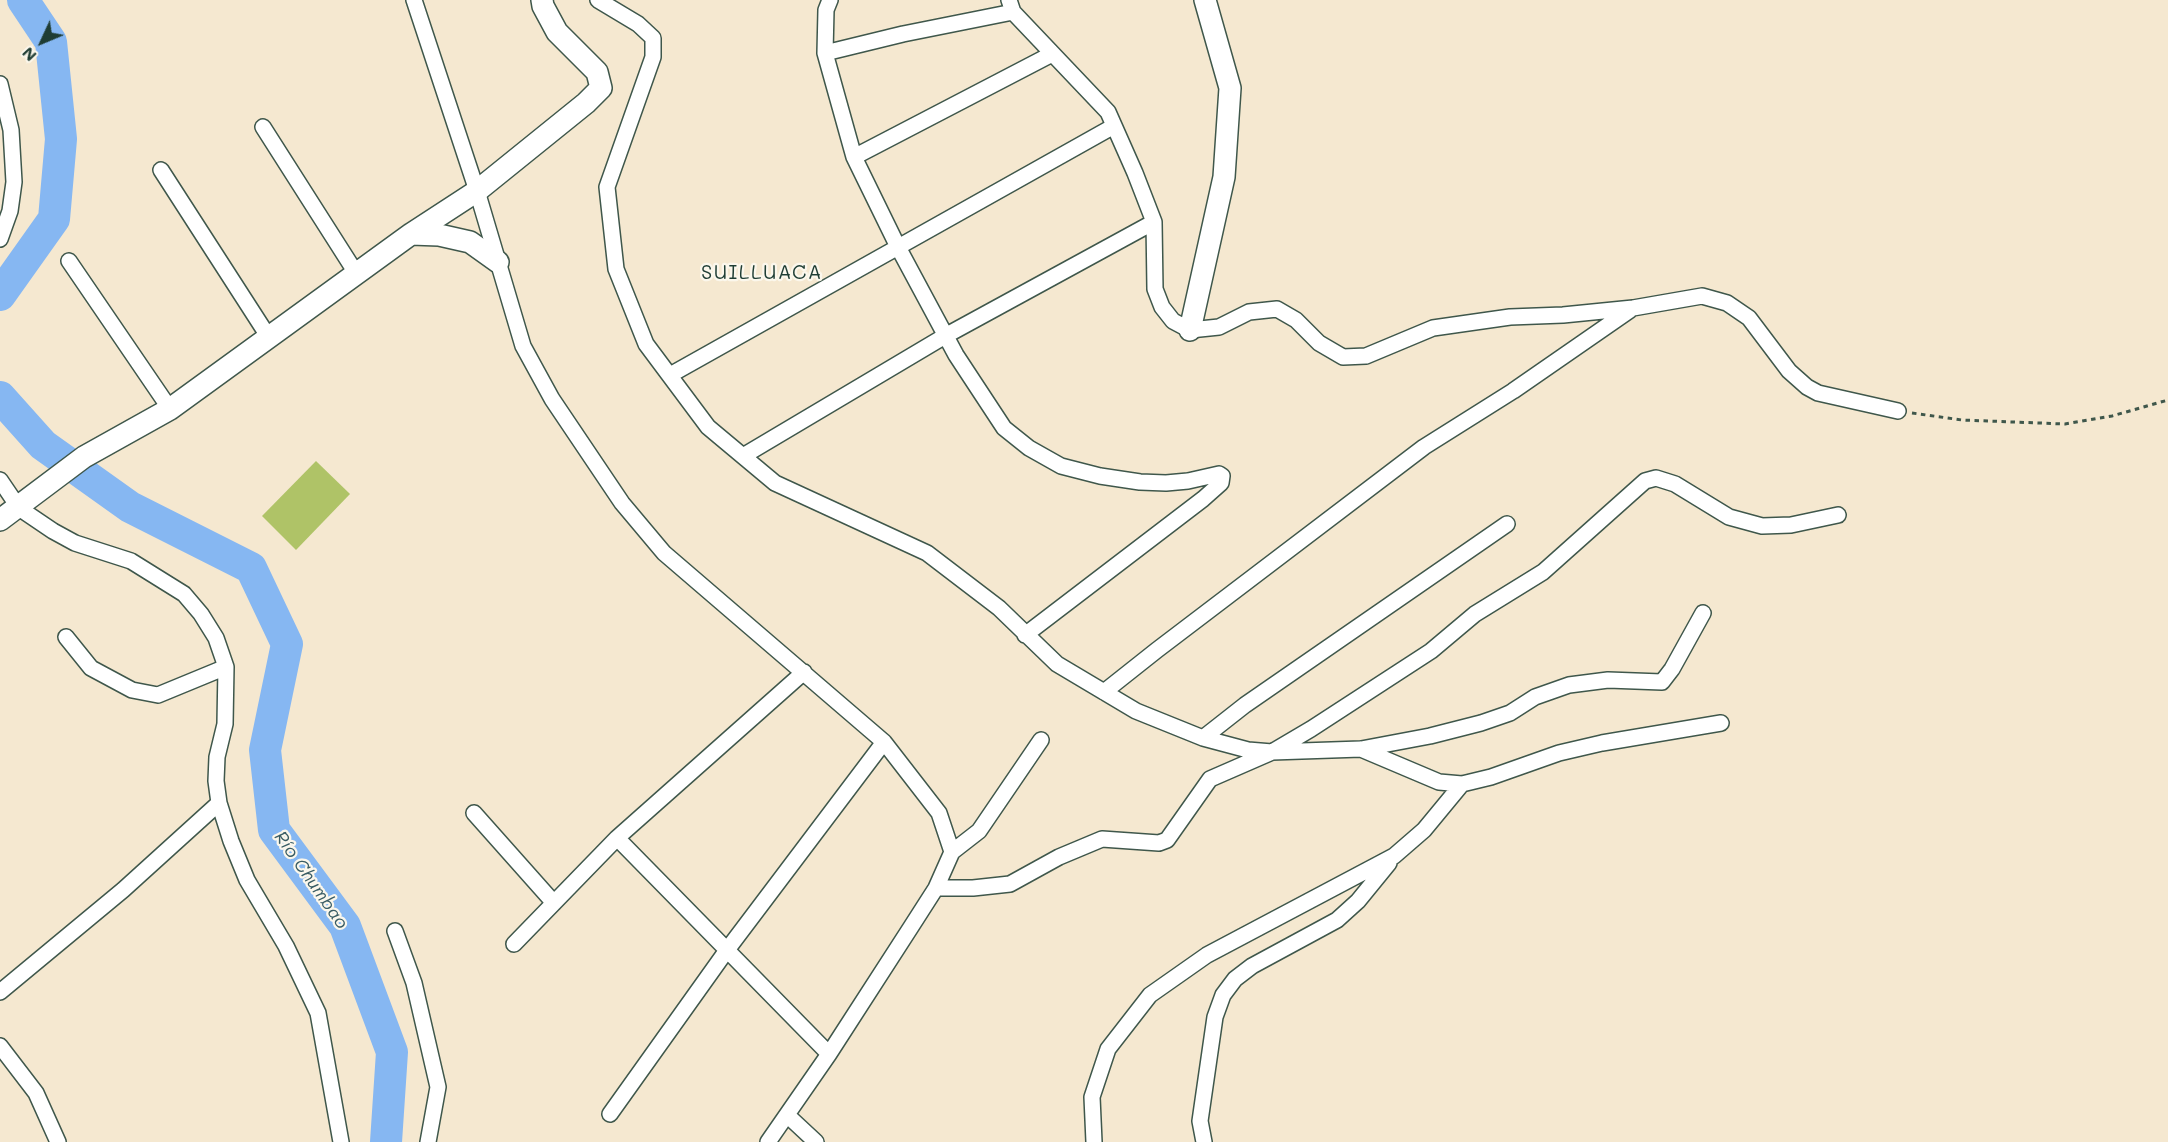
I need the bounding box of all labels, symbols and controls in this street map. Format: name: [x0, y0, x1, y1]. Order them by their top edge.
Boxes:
north arrow: [12, 12, 72, 72]
text: N: [17, 43, 40, 67]
district label: SUILLUACA: [701, 261, 823, 285]
water label: Río Chumbao: [269, 827, 353, 933]

